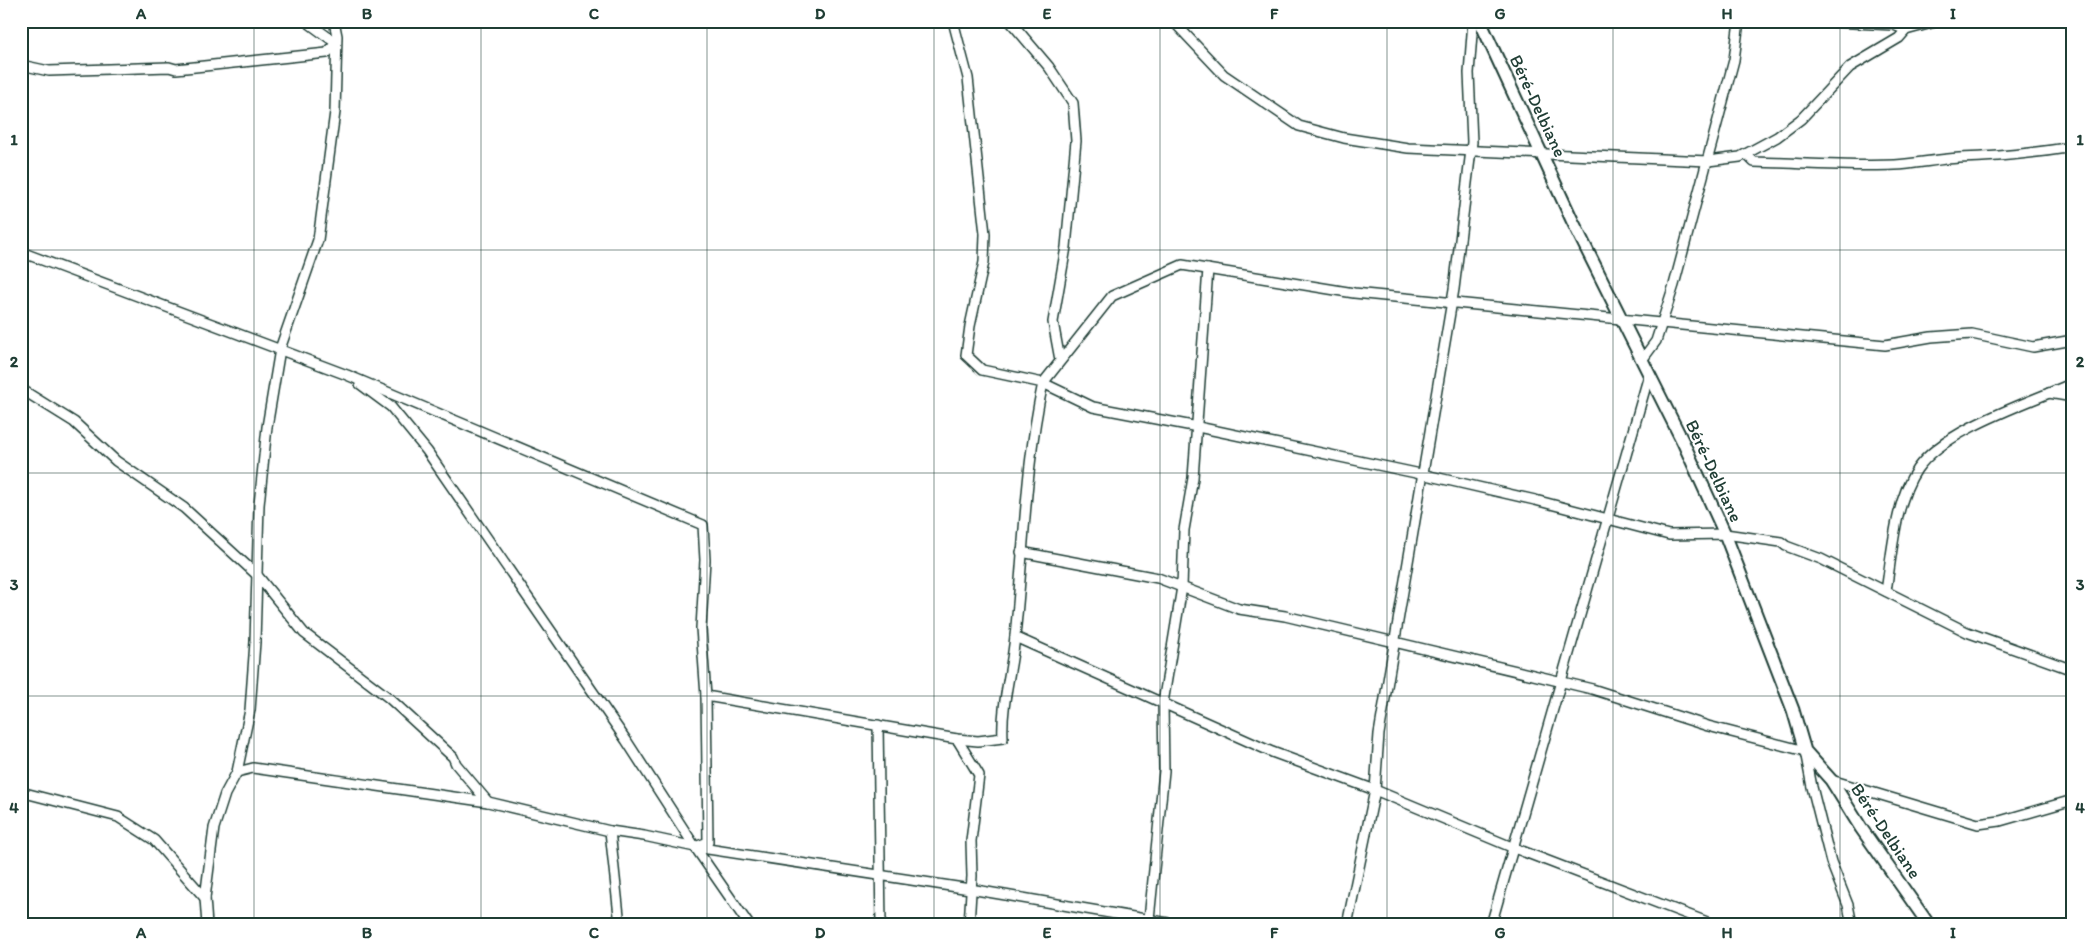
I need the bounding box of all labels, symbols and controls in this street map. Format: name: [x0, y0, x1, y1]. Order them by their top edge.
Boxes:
text: A: [135, 4, 147, 23]
text: B: [362, 4, 373, 23]
text: C: [589, 4, 600, 23]
text: D: [815, 4, 826, 23]
text: E: [1043, 4, 1052, 23]
text: F: [1270, 4, 1279, 23]
text: G: [1494, 4, 1506, 23]
text: H: [1721, 4, 1733, 23]
text: I: [1950, 4, 1956, 23]
street label: Béré-Delbiane: [1505, 51, 1571, 161]
text: 1: [10, 130, 18, 149]
text: 1: [2076, 130, 2084, 149]
text: 2: [10, 352, 19, 371]
text: 2: [2076, 352, 2085, 371]
street label: Béré-Delbiane: [1681, 416, 1747, 526]
text: 3: [10, 575, 19, 594]
text: 3: [2076, 575, 2085, 594]
street label: Béré-Delbiane: [1846, 779, 1926, 883]
text: 4: [9, 798, 19, 817]
text: 4: [2075, 798, 2085, 817]
text: A: [135, 923, 147, 942]
text: B: [362, 923, 373, 942]
text: C: [589, 923, 600, 942]
text: D: [815, 923, 826, 942]
text: E: [1043, 923, 1052, 942]
text: F: [1270, 923, 1279, 942]
text: G: [1494, 923, 1506, 942]
text: H: [1721, 923, 1733, 942]
text: I: [1950, 923, 1956, 942]

